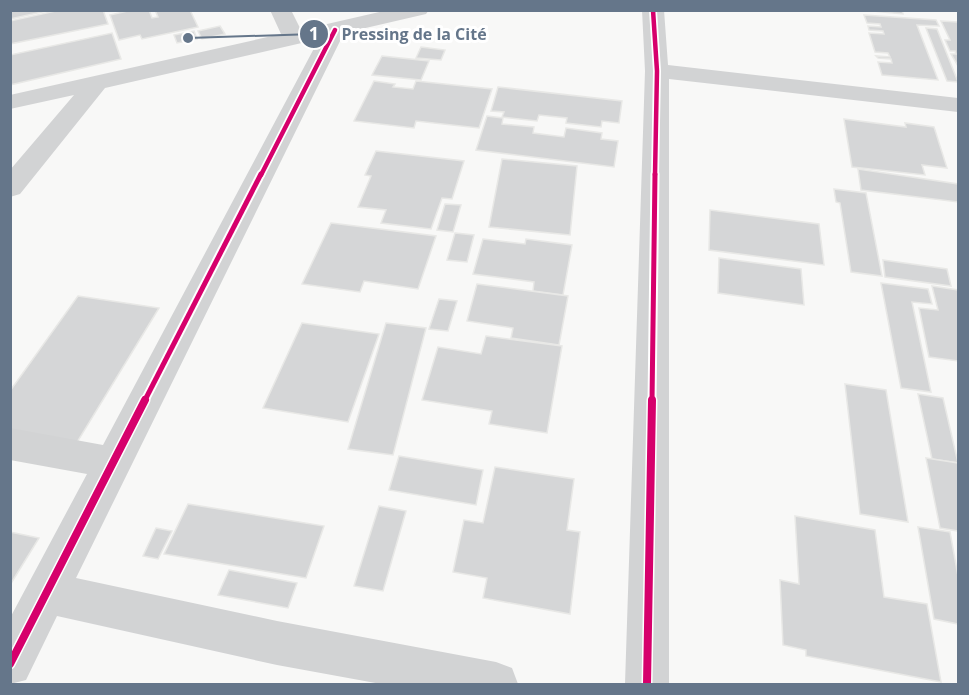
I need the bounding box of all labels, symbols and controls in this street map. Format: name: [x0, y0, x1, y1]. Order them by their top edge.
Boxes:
callout: Pressing de la Cité: [299, 17, 498, 51]
text: 1: [309, 21, 319, 45]
text: Pressing de la Cité: [341, 23, 487, 45]

